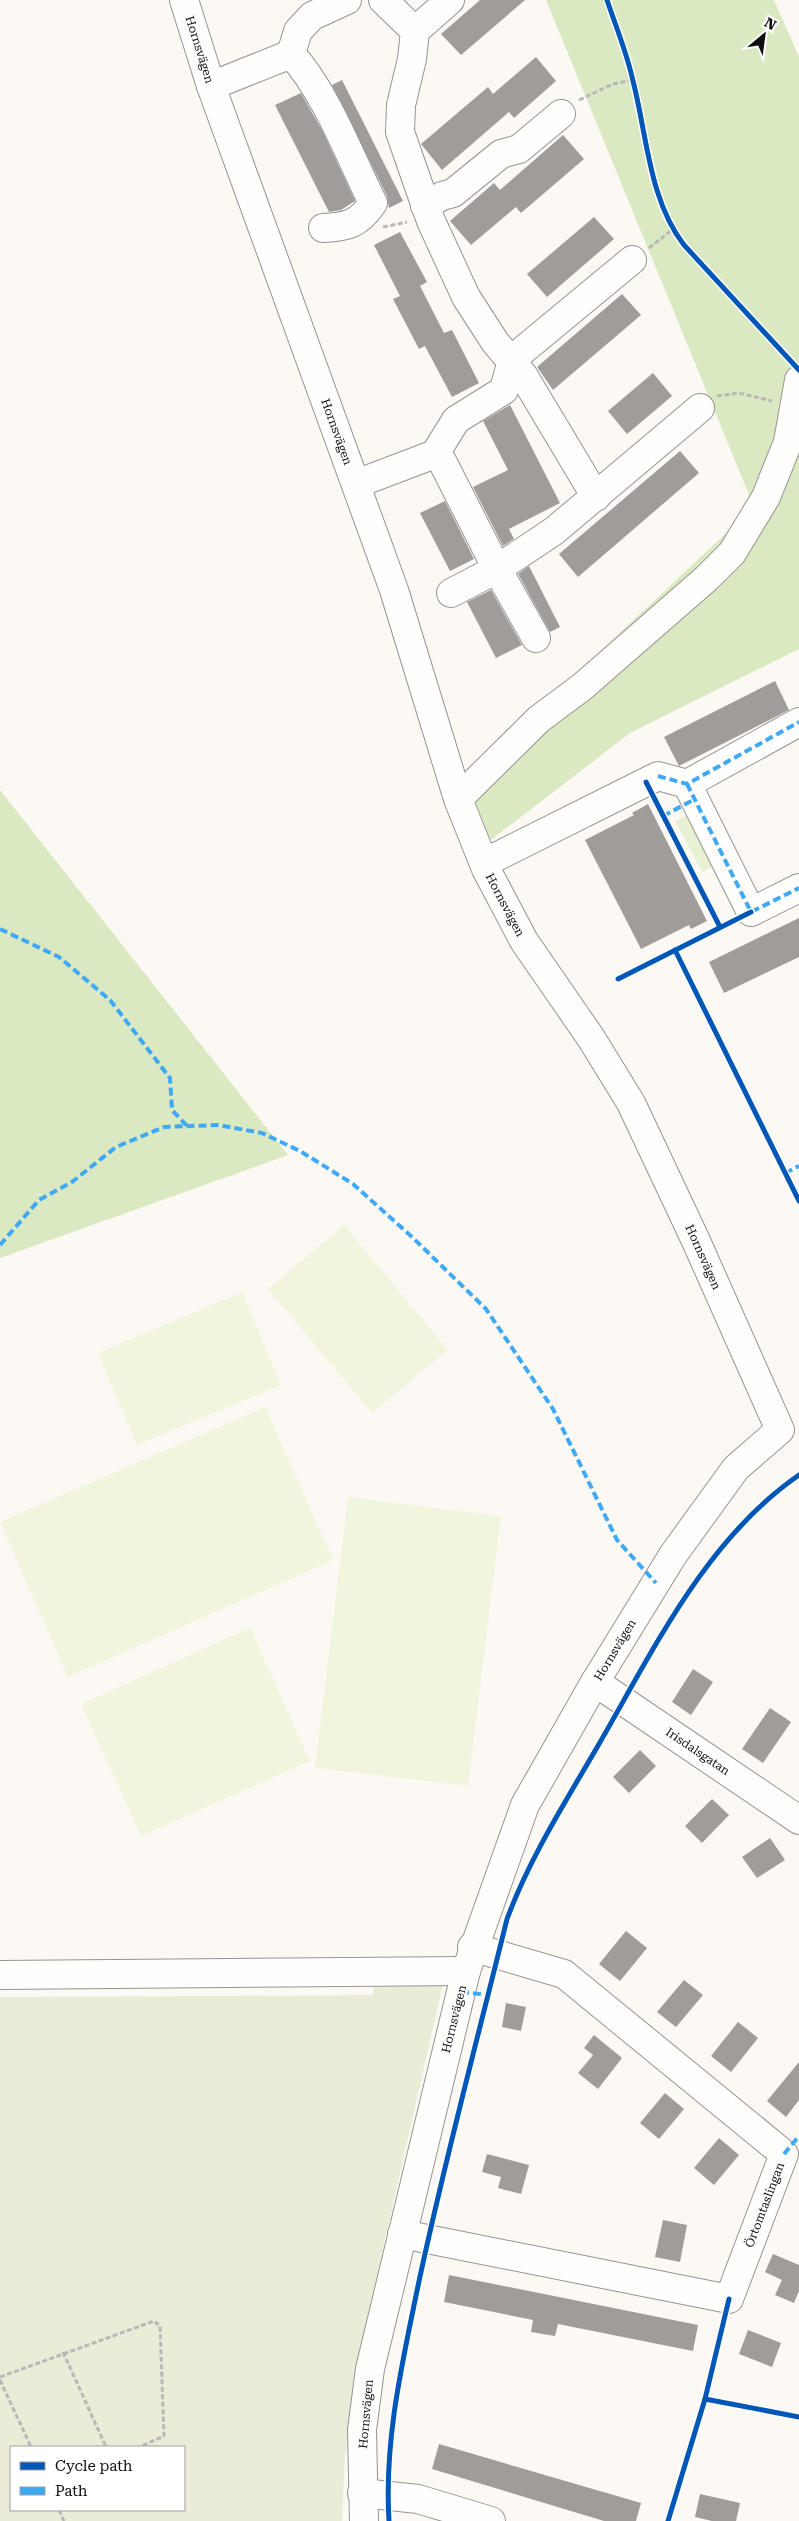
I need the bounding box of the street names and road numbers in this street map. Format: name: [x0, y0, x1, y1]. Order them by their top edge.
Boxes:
street label: Hornsvägen: [182, 14, 217, 85]
street label: Hornsvägen: [318, 397, 355, 467]
street label: Hornsvägen: [483, 871, 528, 939]
street label: Hornsvägen: [682, 1222, 724, 1292]
street label: Hornsvägen: [591, 1616, 639, 1683]
street label: Irisdalsgatan: [663, 1725, 733, 1778]
street label: Hornsvägen: [439, 1983, 469, 2054]
street label: Örtomtaslingan: [742, 2160, 787, 2250]
street label: Hornsvägen: [356, 2378, 376, 2449]

